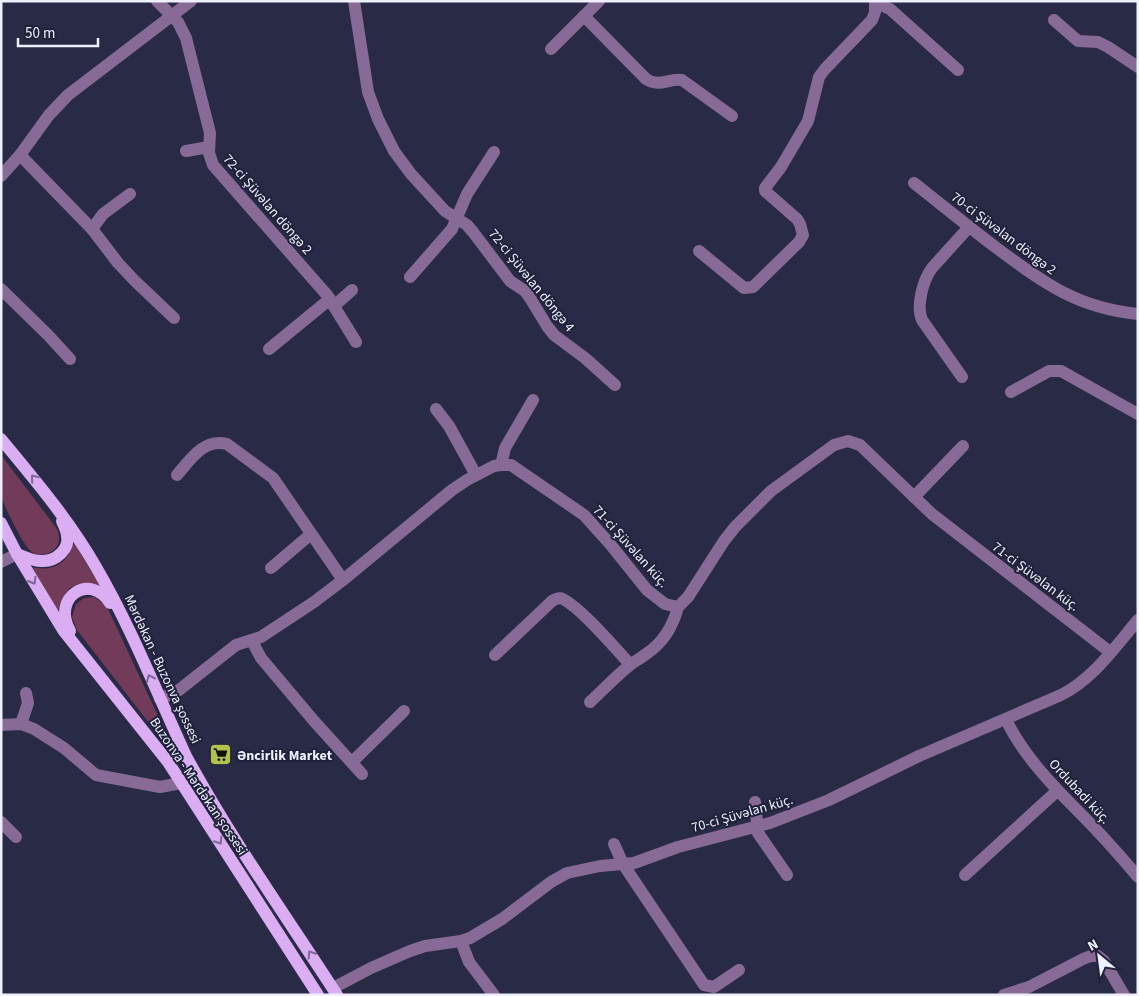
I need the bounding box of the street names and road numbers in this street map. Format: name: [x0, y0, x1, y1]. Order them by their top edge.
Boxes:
street label: 72-ci Şüvəlan döngə 2: [218, 150, 317, 259]
street label: 70-ci Şüvəlan döngə 2: [947, 187, 1060, 280]
street label: 72-ci Şüvəlan döngə 4: [483, 225, 579, 336]
street label: 71-ci Şüvəlan küç.: [588, 501, 673, 592]
street label: 71-ci Şüvəlan küç.: [988, 537, 1083, 616]
street label: Mərdəkan - Buzonva şossesi: [119, 592, 205, 747]
street label: Buzonva - Mərdəkan şossesi: [144, 714, 252, 859]
street label: Ordubadi küç.: [1044, 755, 1115, 829]
street label: 70-ci Şüvəlan küç.: [689, 790, 795, 838]

